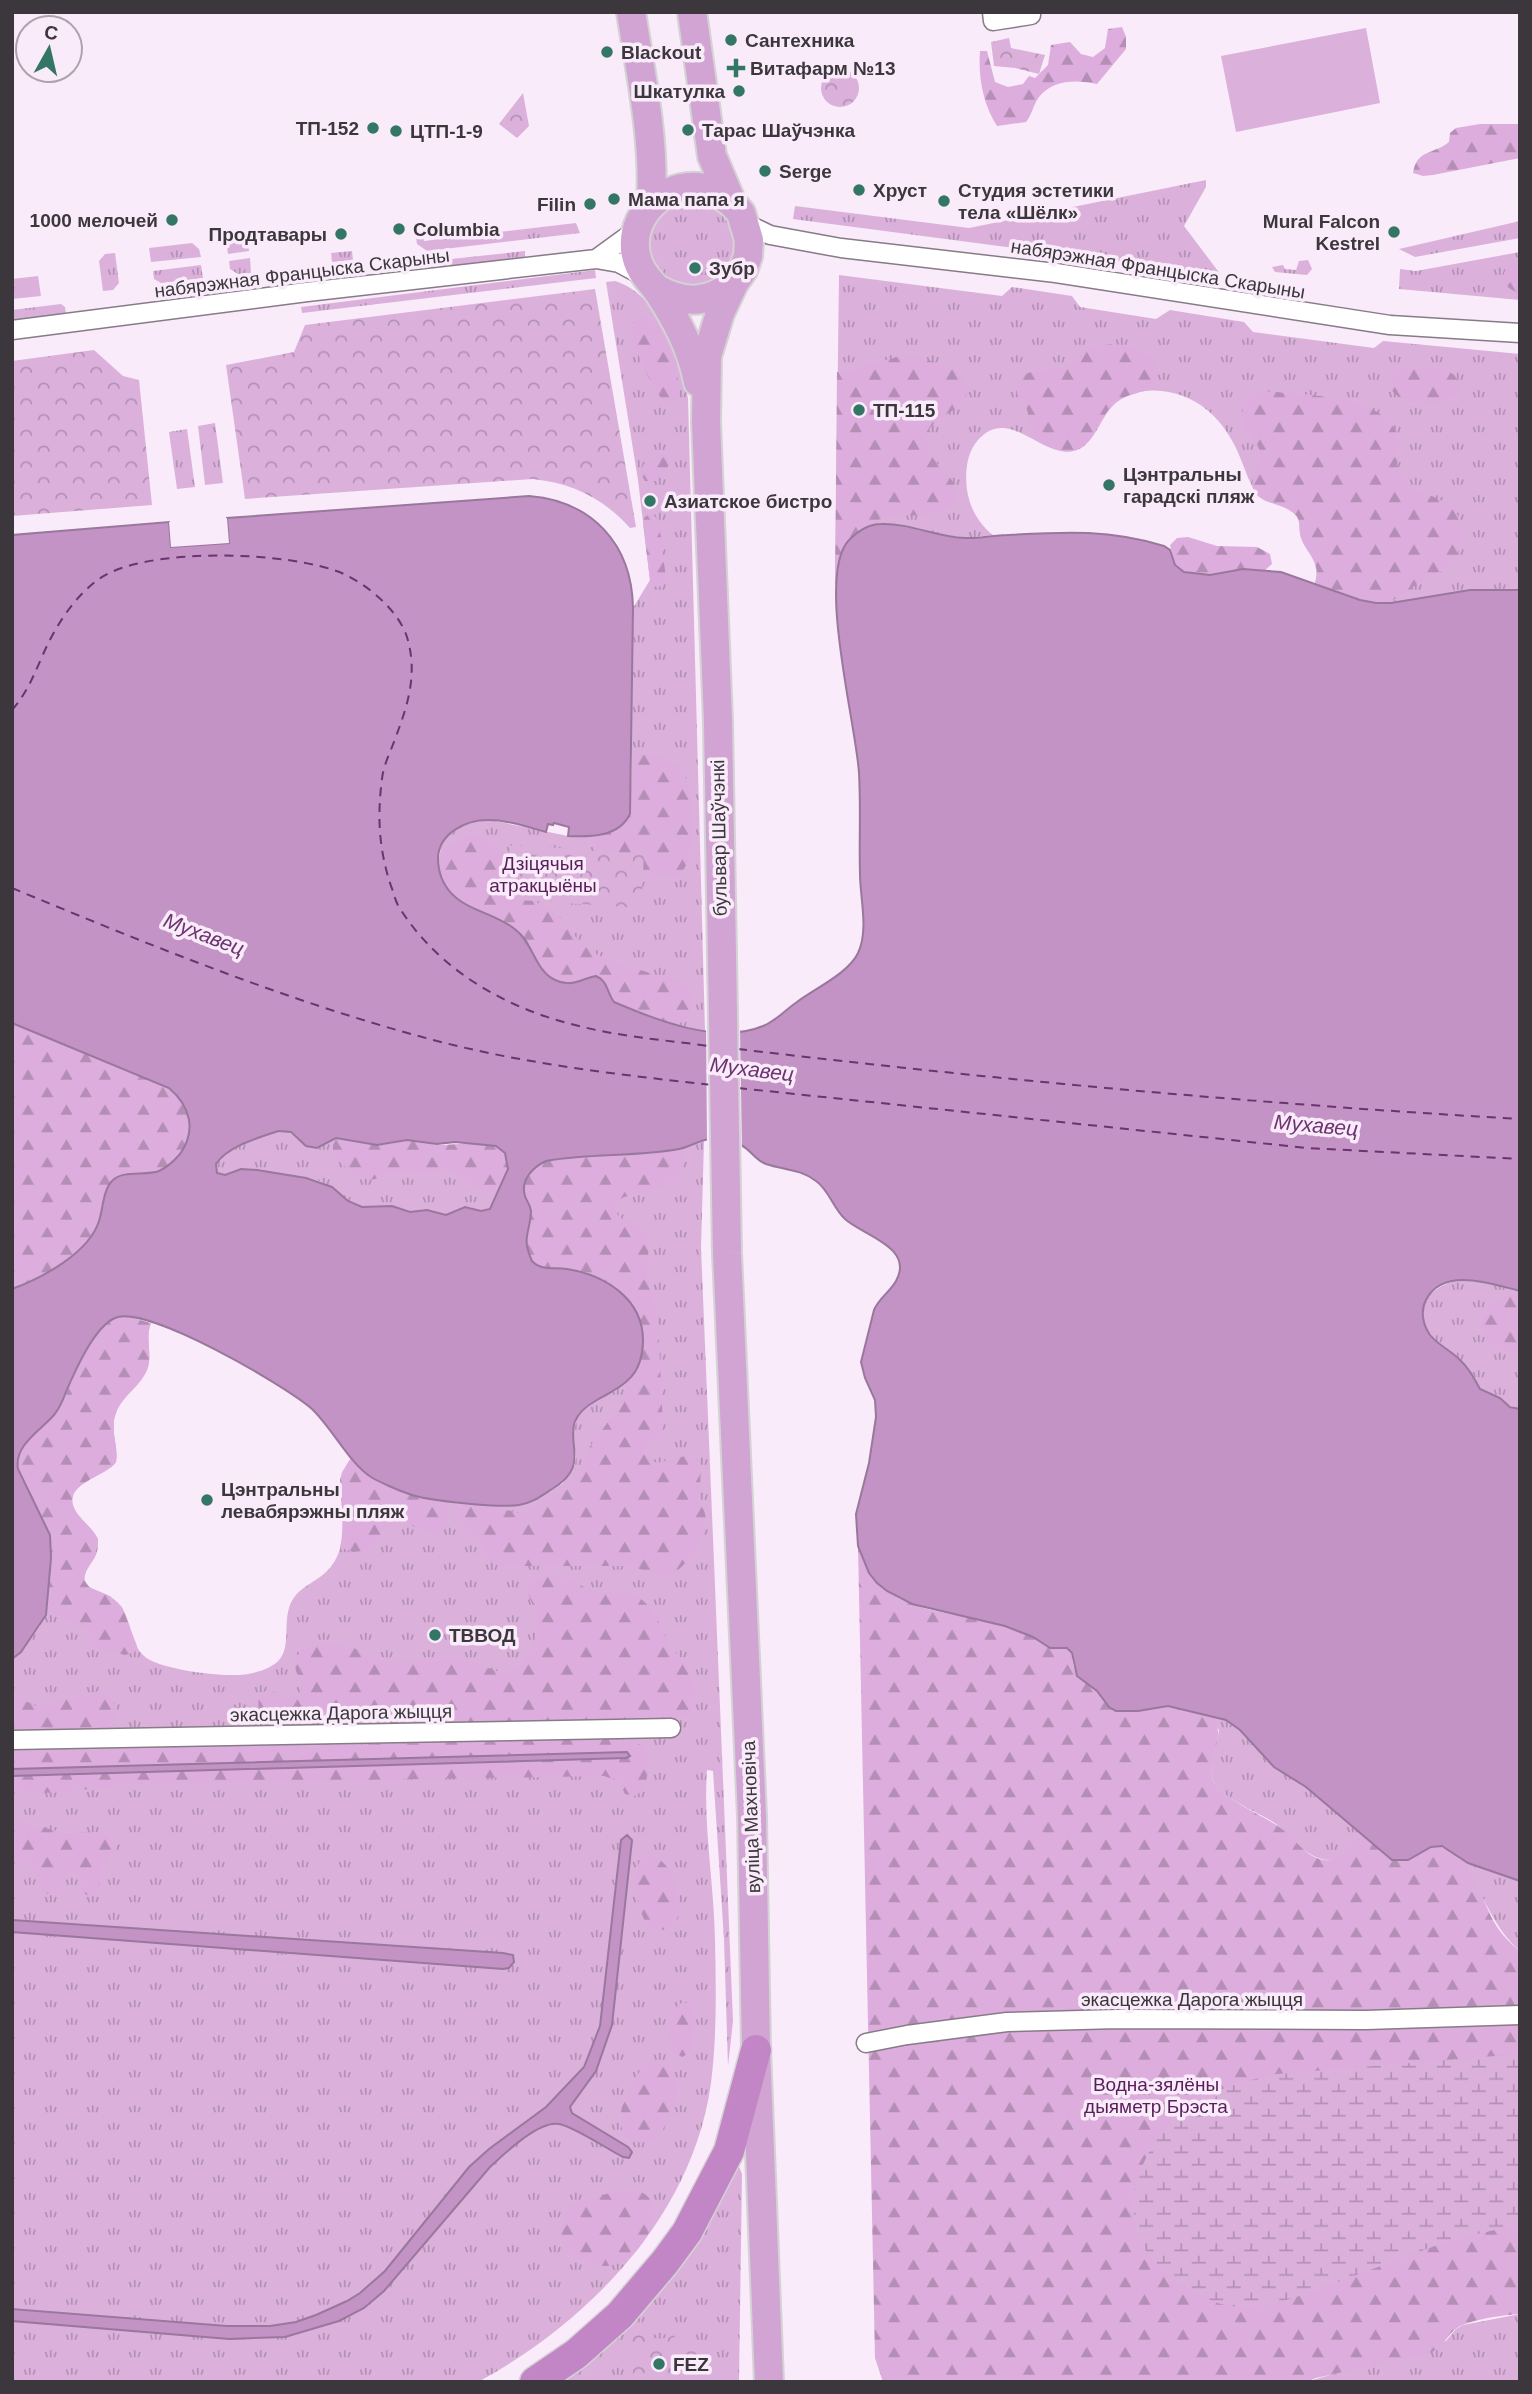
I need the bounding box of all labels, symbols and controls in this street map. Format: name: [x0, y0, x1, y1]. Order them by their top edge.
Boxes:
north arrow: [14, 14, 84, 84]
text: С: [43, 21, 60, 44]
place label: Сантехника: [745, 30, 855, 51]
marker: Сантехника: [723, 32, 739, 48]
place label: Blackout: [621, 42, 702, 63]
marker: Blackout: [599, 44, 615, 60]
place label: Витафарм №13: [750, 58, 895, 79]
marker: Витафарм №13: [728, 60, 744, 76]
place label: Шкатулка: [634, 81, 725, 102]
marker: Шкатулка: [731, 83, 747, 99]
place label: ТП-152: [296, 118, 359, 139]
marker: ТП-152: [365, 120, 381, 136]
place label: Тарас Шаўчэнка: [702, 120, 855, 141]
place label: ЦТП-1-9: [410, 121, 483, 142]
marker: Тарас Шаўчэнка: [680, 122, 696, 138]
marker: ЦТП-1-9: [388, 123, 404, 139]
place label: Serge: [779, 161, 832, 182]
marker: Serge: [757, 163, 773, 179]
place label: Хруст: [873, 180, 927, 201]
place label: Студия эстетики тела «Шёлк»: [958, 180, 1114, 223]
marker: Хруст: [851, 182, 867, 198]
place label: Мама папа я: [628, 189, 745, 210]
marker: Мама папа я: [606, 191, 622, 207]
marker: Студия эстетики тела «Шёлк»: [936, 193, 952, 209]
place label: Filin: [537, 194, 576, 215]
marker: Filin: [582, 196, 598, 212]
place label: 1000 мелочей: [30, 210, 158, 231]
place label: Mural Falcon Kestrel: [1263, 211, 1380, 254]
marker: 1000 мелочей: [164, 212, 180, 228]
place label: Columbia: [413, 219, 500, 240]
marker: Columbia: [391, 221, 407, 237]
place label: Продтавары: [209, 224, 327, 245]
marker: Mural Falcon Kestrel: [1386, 224, 1402, 240]
marker: Продтавары: [333, 226, 349, 242]
street label: набярэжная Францыска Скарыны: [1009, 235, 1307, 303]
street label: набярэжная Францыска Скарыны: [153, 244, 451, 302]
place label: Зубр: [709, 258, 755, 279]
marker: Зубр: [687, 260, 703, 276]
place label: ТП-115: [873, 400, 936, 421]
marker: ТП-115: [851, 402, 867, 418]
place label: Цэнтральны гарадскі пляж: [1123, 464, 1255, 507]
marker: Цэнтральны гарадскі пляж: [1101, 477, 1117, 493]
place label: Азиатское бистро: [664, 491, 832, 512]
marker: Азиатское бистро: [642, 493, 658, 509]
street label: бульвар Шаўчэнкі: [707, 759, 731, 917]
park label: Дзіцячыя атракцыёны: [489, 853, 597, 896]
water label: Мухавец: [161, 908, 247, 960]
water label: Мухавец: [709, 1052, 795, 1086]
water label: Мухавец: [1273, 1110, 1359, 1140]
place label: Цэнтральны левабярэжны пляж: [221, 1479, 405, 1522]
marker: Цэнтральны левабярэжны пляж: [199, 1492, 215, 1508]
place label: ТВВОД: [449, 1625, 516, 1646]
marker: ТВВОД: [427, 1627, 443, 1643]
street label: экасцежка Дарога жыцця: [230, 1701, 452, 1725]
street label: вуліца Махновіча: [738, 1740, 764, 1894]
street label: экасцежка Дарога жыцця: [1081, 1989, 1303, 2010]
park label: Водна-зялёны дыяметр Брэста: [1084, 2074, 1228, 2117]
place label: FEZ: [673, 2354, 709, 2375]
marker: FEZ: [651, 2356, 667, 2372]

